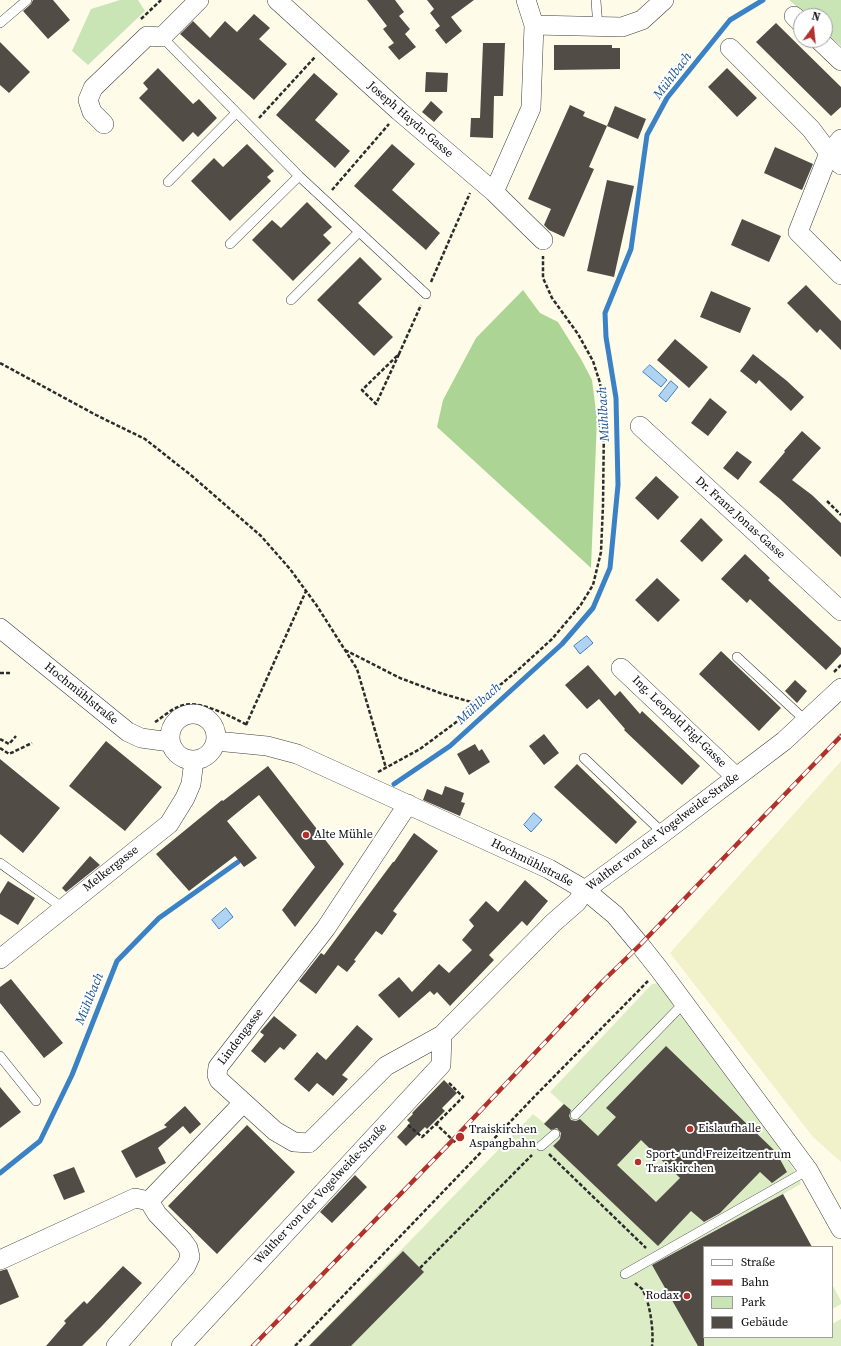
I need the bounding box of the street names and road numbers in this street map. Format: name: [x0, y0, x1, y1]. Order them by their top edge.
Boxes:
street label: Joseph Haydn-Gasse: [364, 79, 456, 161]
street label: Dr. Franz Jonas-Gasse: [692, 474, 788, 562]
street label: Hochmühlstraße: [41, 660, 121, 728]
street label: Ing. Leopold Figl-Gasse: [629, 673, 729, 771]
street label: Walther von der Vogelweide-Straße: [584, 770, 742, 894]
street label: Hochmühlstraße: [488, 836, 576, 890]
street label: Melkergasse: [80, 843, 142, 895]
street label: Lindengasse: [215, 1006, 267, 1068]
street label: Walther von der Vogelweide-Straße: [252, 1120, 390, 1268]

